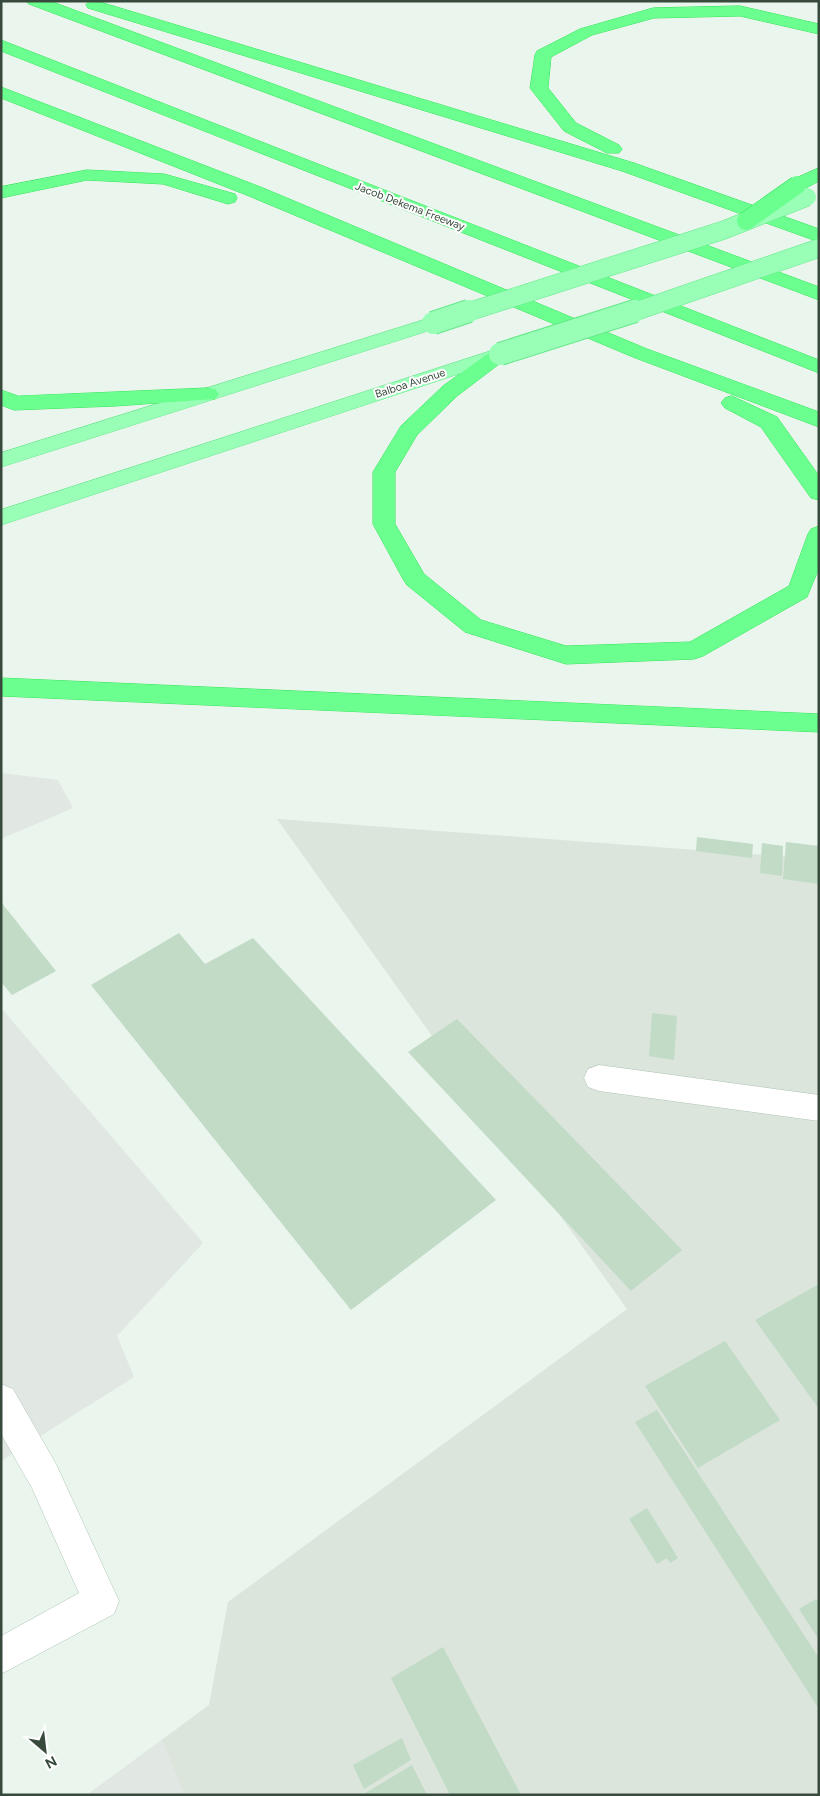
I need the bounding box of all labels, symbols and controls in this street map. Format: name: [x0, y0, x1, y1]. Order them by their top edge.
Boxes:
street label: Jacob Dekema Freeway: [353, 180, 467, 233]
street label: Balboa Avenue: [373, 366, 447, 401]
north arrow: [20, 1726, 70, 1776]
text: N: [42, 1752, 60, 1772]

